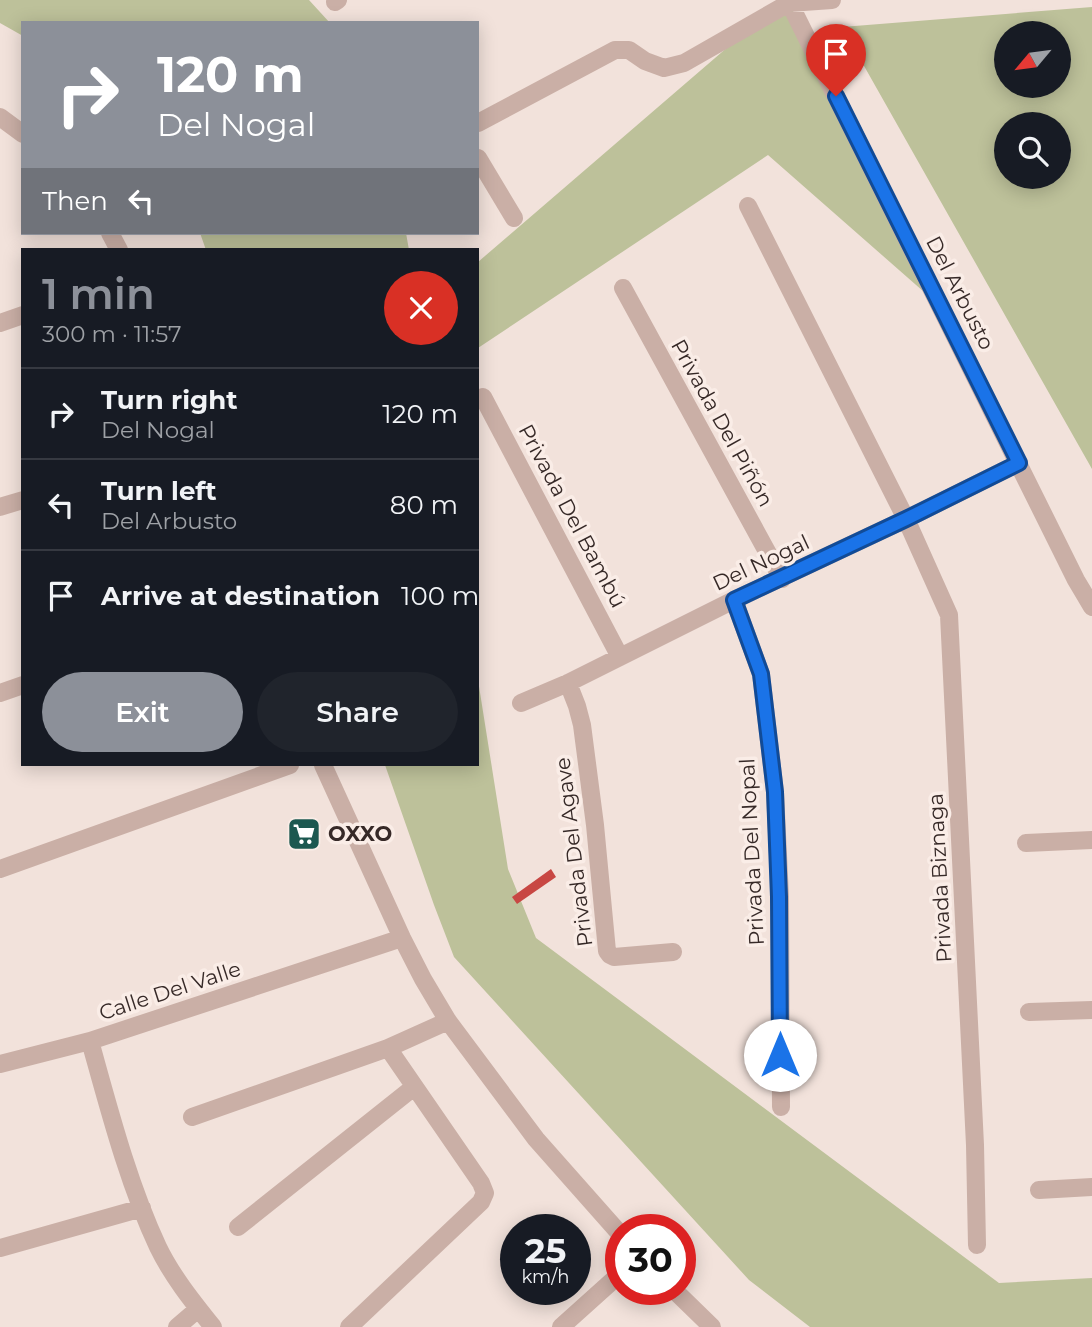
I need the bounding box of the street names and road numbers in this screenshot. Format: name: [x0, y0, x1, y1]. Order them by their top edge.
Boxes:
street label: Del Arbusto: [921, 232, 1000, 354]
street label: Privada Del Piñón: [666, 335, 779, 511]
street label: Privada Del Bambú: [514, 420, 631, 612]
street label: Del Nogal: [708, 529, 813, 596]
street label: Privada Del Agave: [549, 756, 598, 948]
street label: Privada Del Nopal: [734, 758, 769, 946]
street label: Privada Biznaga: [923, 793, 956, 963]
street label: Calle Del Valle: [96, 956, 244, 1025]

